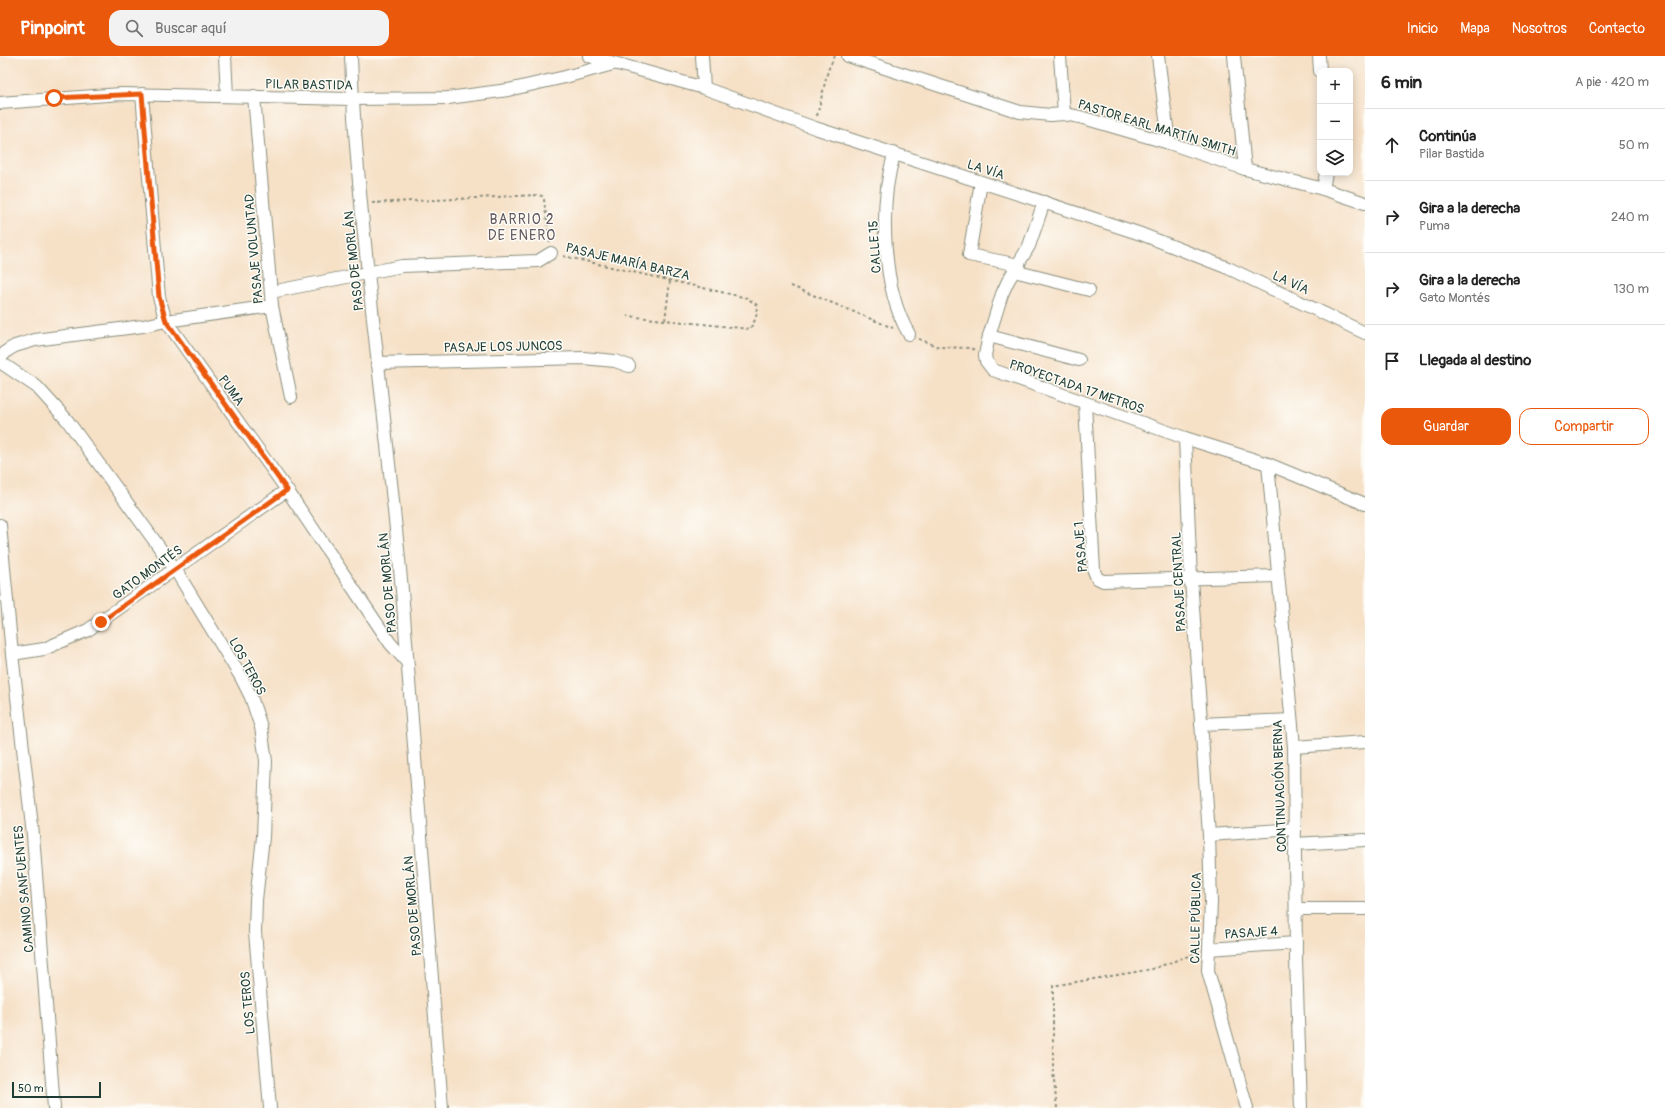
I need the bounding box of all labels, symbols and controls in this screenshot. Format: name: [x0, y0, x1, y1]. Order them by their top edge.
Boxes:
search box: [109, 10, 389, 46]
text: Pinpoint: [20, 16, 85, 40]
icon: search: [123, 17, 145, 39]
text: Buscar aquí: [155, 19, 227, 38]
text: Inicio: [1407, 20, 1438, 37]
text: Mapa: [1460, 20, 1490, 37]
text: Nosotros: [1512, 20, 1567, 37]
text: Contacto: [1589, 20, 1645, 37]
map controls: [1317, 68, 1353, 176]
button: +: [1317, 68, 1353, 104]
text: 6 min: [1381, 72, 1422, 93]
text: A pie · 420 m: [1575, 74, 1649, 90]
street label: PILAR BASTIDA: [265, 76, 354, 94]
route start: [45, 89, 63, 107]
street label: PASTOR EARL MARTÍN SMITH: [1076, 96, 1238, 160]
button: −: [1317, 104, 1353, 140]
text: Continúa: [1419, 127, 1476, 146]
icon: ahead: [1381, 134, 1403, 156]
text: 50 m: [1619, 137, 1649, 153]
button: layers: [1317, 140, 1353, 176]
text: Pilar Bastida: [1419, 146, 1484, 162]
street label: LA VÍA: [965, 156, 1007, 184]
street label: PASAJE VOLUNTAD: [241, 193, 267, 305]
text: Gira a la derecha: [1419, 199, 1520, 218]
icon: right: [1381, 206, 1403, 228]
text: 240 m: [1611, 209, 1649, 225]
street label: PASO DE MORLÁN: [341, 210, 367, 312]
district label: BARRIO 2 DE ENERO: [488, 211, 556, 244]
text: Puma: [1419, 218, 1450, 234]
street label: CALLE 15: [865, 220, 885, 274]
street label: PASAJE MARÍA BARZA: [564, 240, 692, 284]
street label: LA VÍA: [1270, 268, 1312, 299]
text: Gira a la derecha: [1419, 271, 1520, 290]
icon: right: [1381, 278, 1403, 300]
text: 130 m: [1613, 281, 1649, 297]
text: Gato Montés: [1419, 290, 1490, 306]
street label: PASAJE LOS JUNCOS: [443, 338, 563, 356]
icon: arrive: [1381, 350, 1403, 372]
text: Llegada al destino: [1419, 351, 1531, 370]
street label: PROYECTADA 17 METROS: [1007, 356, 1146, 418]
street label: PUMA: [215, 372, 248, 409]
button: Guardar: [1381, 408, 1511, 445]
button: Compartir: [1519, 408, 1649, 445]
street label: PASAJE 1: [1071, 521, 1091, 573]
street label: PASAJE CENTRAL: [1168, 531, 1190, 632]
street label: PASO DE MORLÁN: [376, 532, 400, 634]
street label: GATO MONTÉS: [109, 542, 186, 604]
route end: [92, 613, 110, 631]
street label: LOS TEROS: [225, 635, 269, 698]
street label: CONTINUACIÓN BERNA: [1270, 719, 1290, 852]
street label: CAMINO SANFUENTES: [10, 824, 38, 953]
street label: PASO DE MORLÁN: [401, 855, 425, 957]
street label: CALLE PÚBLICA: [1187, 872, 1205, 964]
street label: PASAJE 4: [1224, 923, 1279, 943]
street label: LOS TEROS: [237, 971, 259, 1035]
scale bar: [12, 1080, 101, 1099]
text: 50 m: [18, 1082, 44, 1095]

